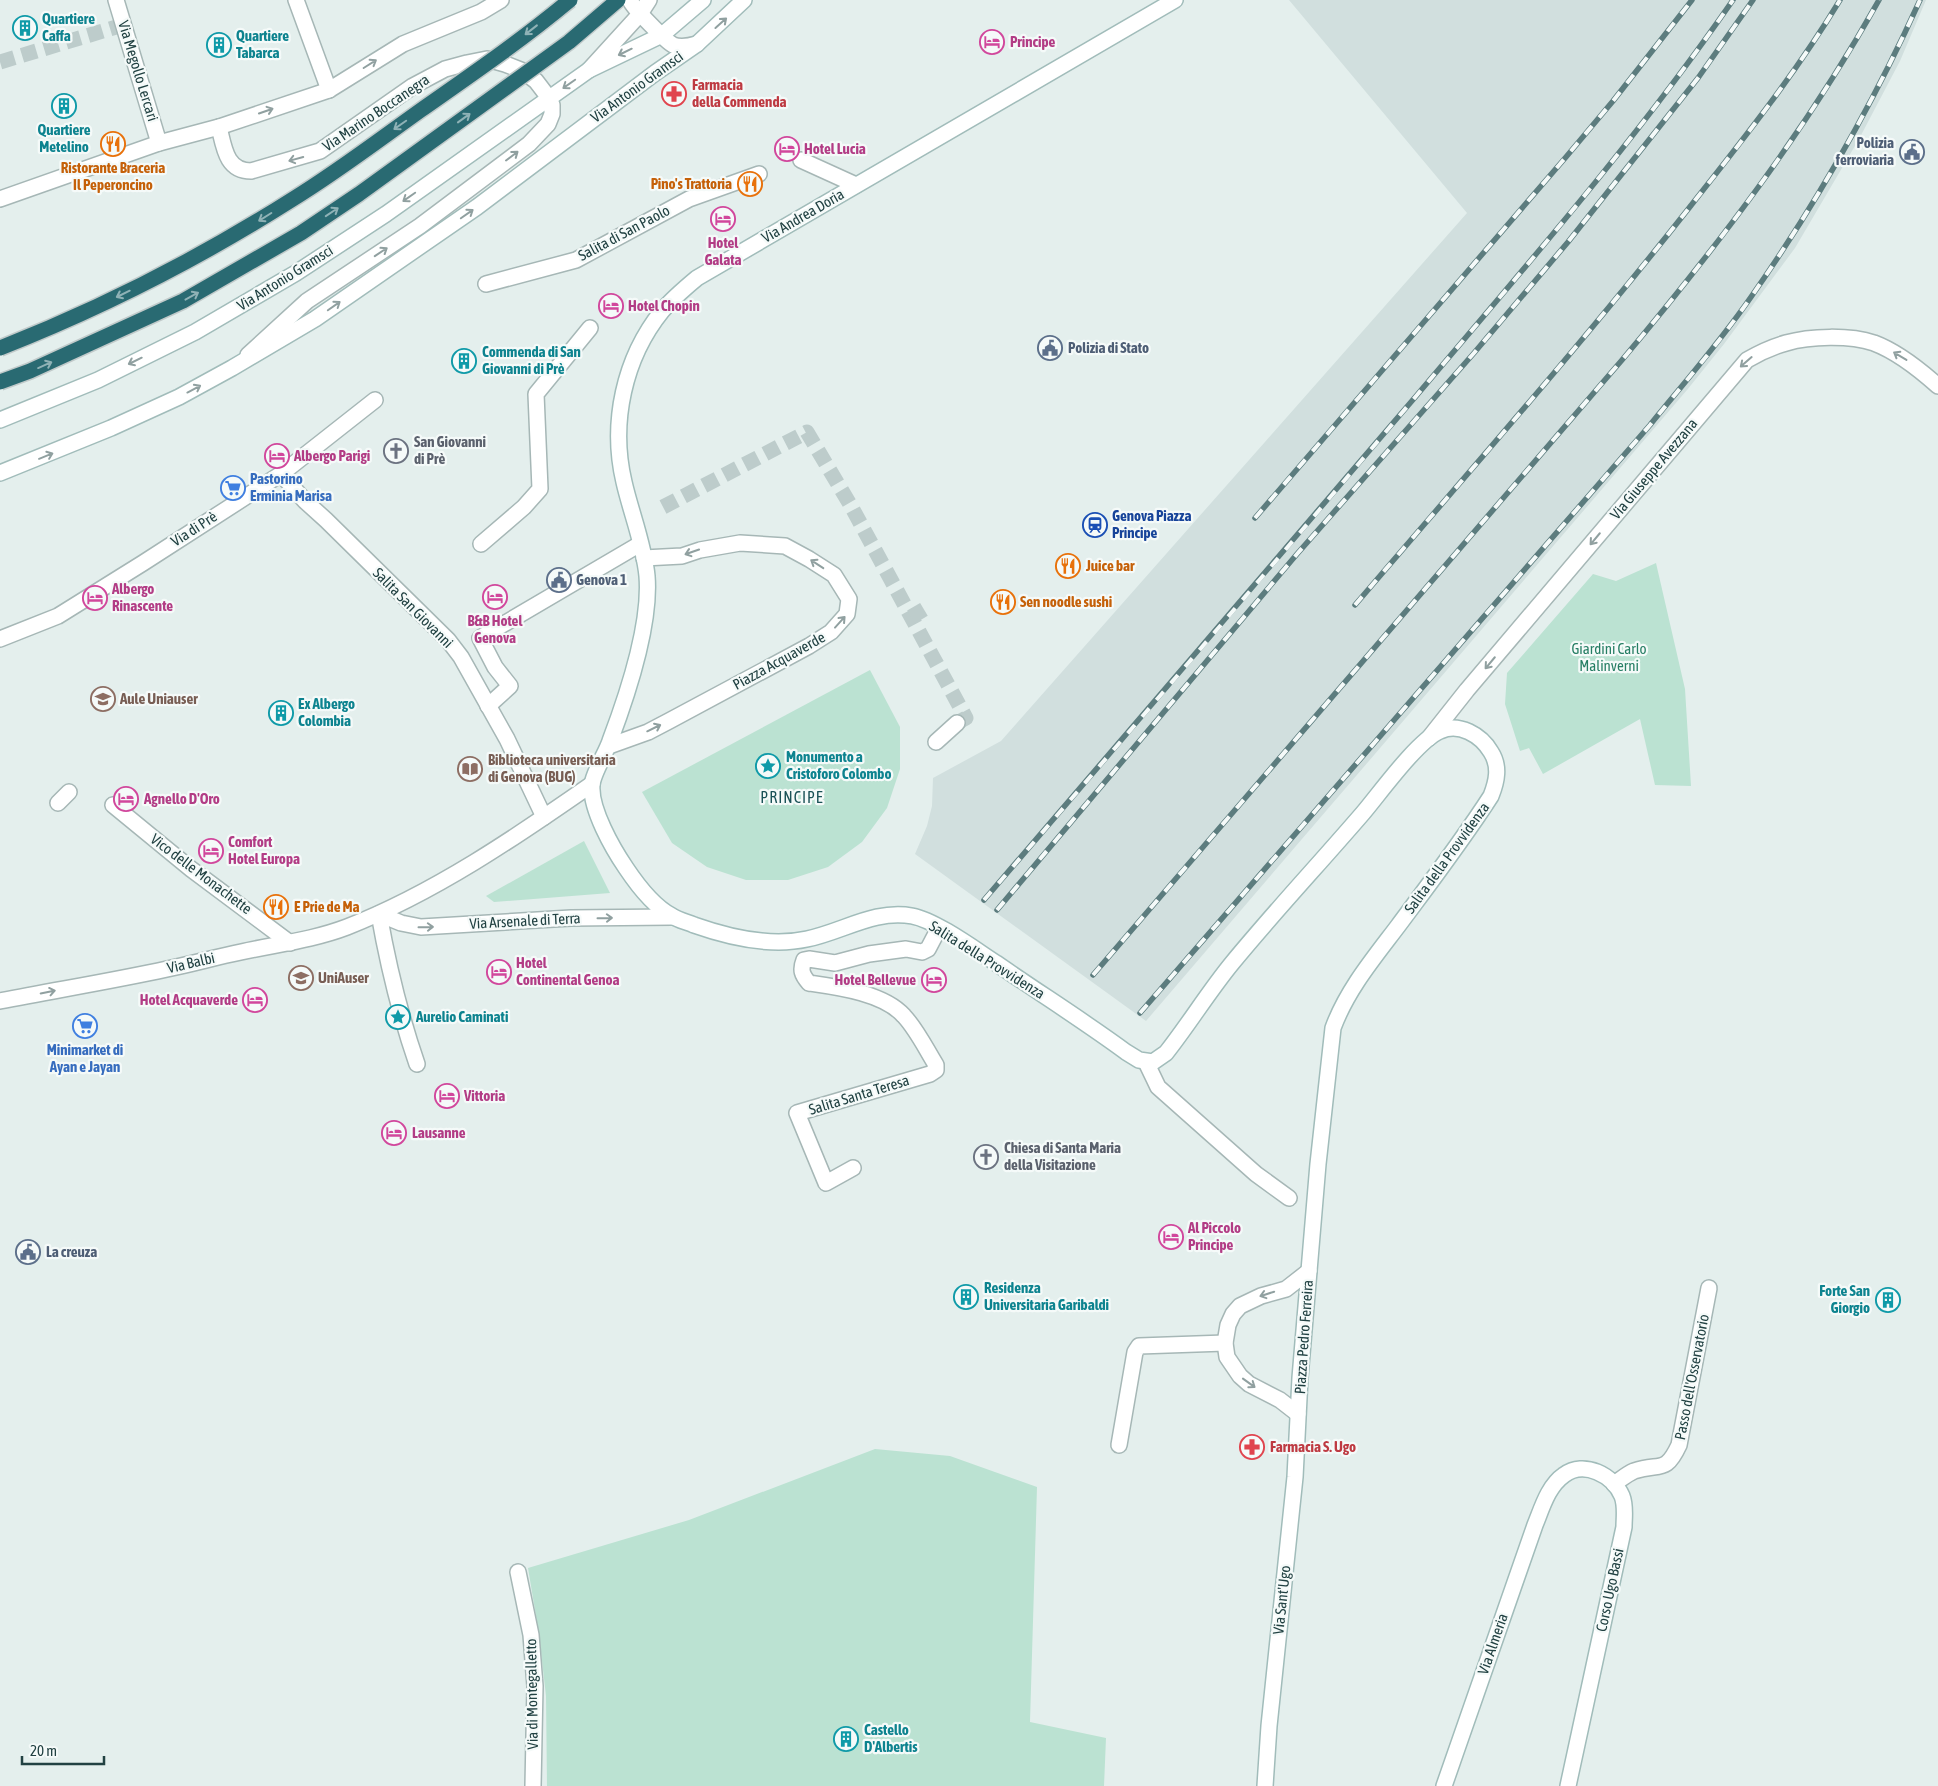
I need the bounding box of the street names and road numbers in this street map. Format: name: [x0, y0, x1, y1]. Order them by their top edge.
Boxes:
street label: Via Megollo Lercari: [115, 19, 162, 123]
street label: Via Antonio Gramsci: [587, 47, 686, 126]
street label: Via Marino Boccanegra: [319, 71, 432, 155]
street label: Via Andrea Doria: [759, 185, 847, 246]
street label: Salita di San Paolo: [575, 201, 672, 264]
street label: Via Antonio Gramsci: [234, 241, 336, 314]
street label: Via Giuseppe Avezzana: [1607, 415, 1701, 522]
street label: Via di Prè: [168, 507, 220, 550]
street label: Salita San Giovanni: [370, 564, 457, 651]
street label: Piazza Acquaverde: [730, 628, 828, 693]
street label: Salita della Provvidenza: [1401, 799, 1493, 917]
street label: Vico delle Monachette: [147, 830, 255, 917]
street label: Via Arsenale di Terra: [469, 909, 581, 932]
street label: Salita della Provvidenza: [926, 917, 1048, 1002]
street label: Via Balbi: [165, 949, 216, 976]
street label: Salita Santa Teresa: [807, 1071, 911, 1118]
street label: Piazza Pedro Ferreira: [1291, 1279, 1316, 1395]
street label: Passo dell'Osservatorio: [1671, 1313, 1712, 1441]
street label: Corso Ugo Bassi: [1592, 1547, 1627, 1633]
street label: Via Sant'Ugo: [1269, 1565, 1294, 1635]
street label: Via Almeria: [1474, 1611, 1511, 1677]
street label: Via di Montegalletto: [522, 1638, 541, 1750]

